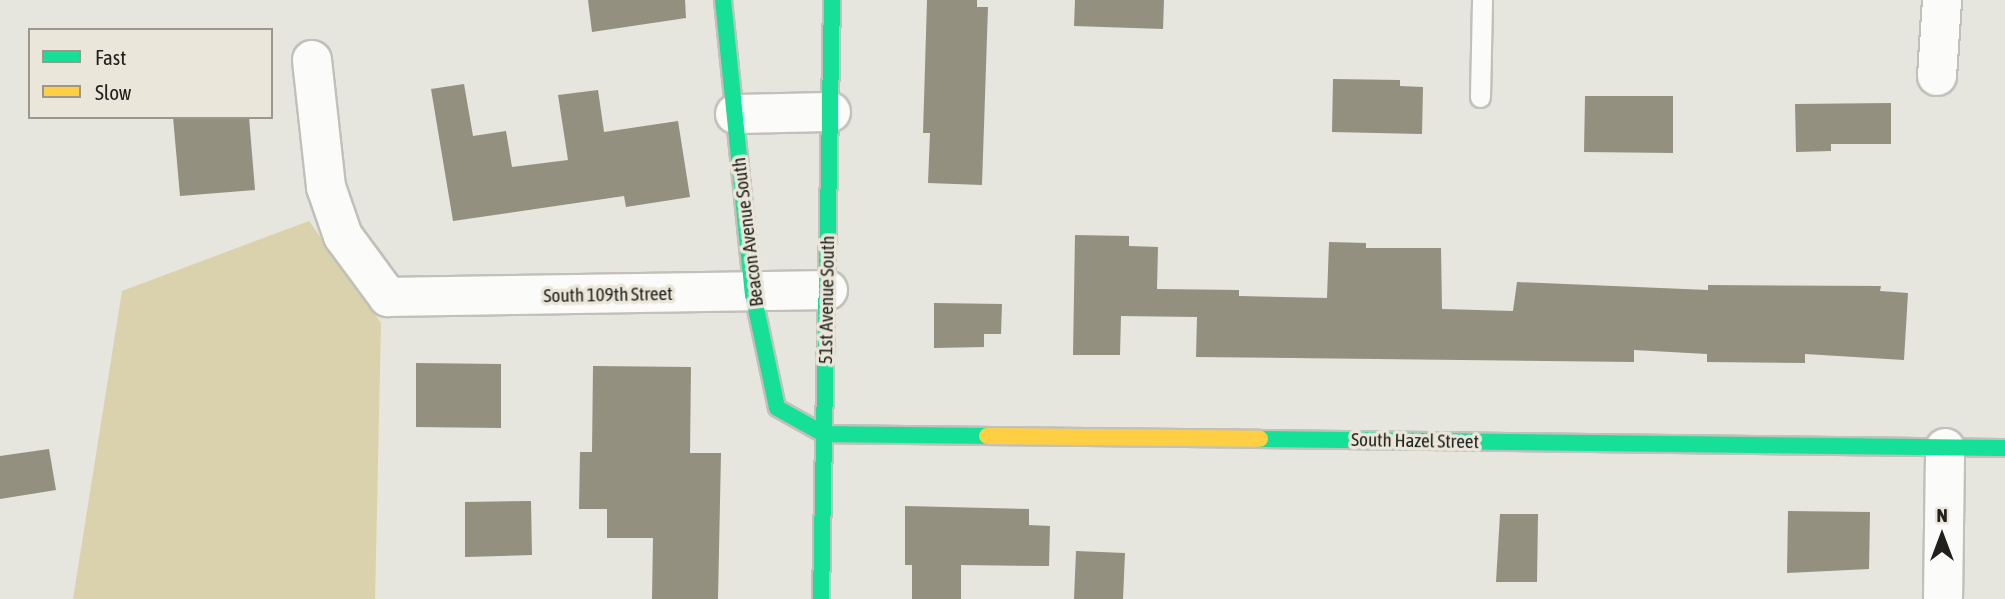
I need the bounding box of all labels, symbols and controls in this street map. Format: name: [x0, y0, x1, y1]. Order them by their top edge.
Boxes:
legend: [28, 28, 273, 119]
text: Fast: [95, 45, 126, 69]
text: Slow: [95, 80, 131, 104]
street label: Beacon Avenue South: [728, 156, 768, 308]
street label: 51st Avenue South: [814, 236, 840, 364]
street label: South 109th Street: [543, 282, 673, 308]
street label: South Hazel Street: [1351, 428, 1479, 454]
north arrow: [1907, 501, 1977, 571]
text: N: [1936, 504, 1948, 526]

